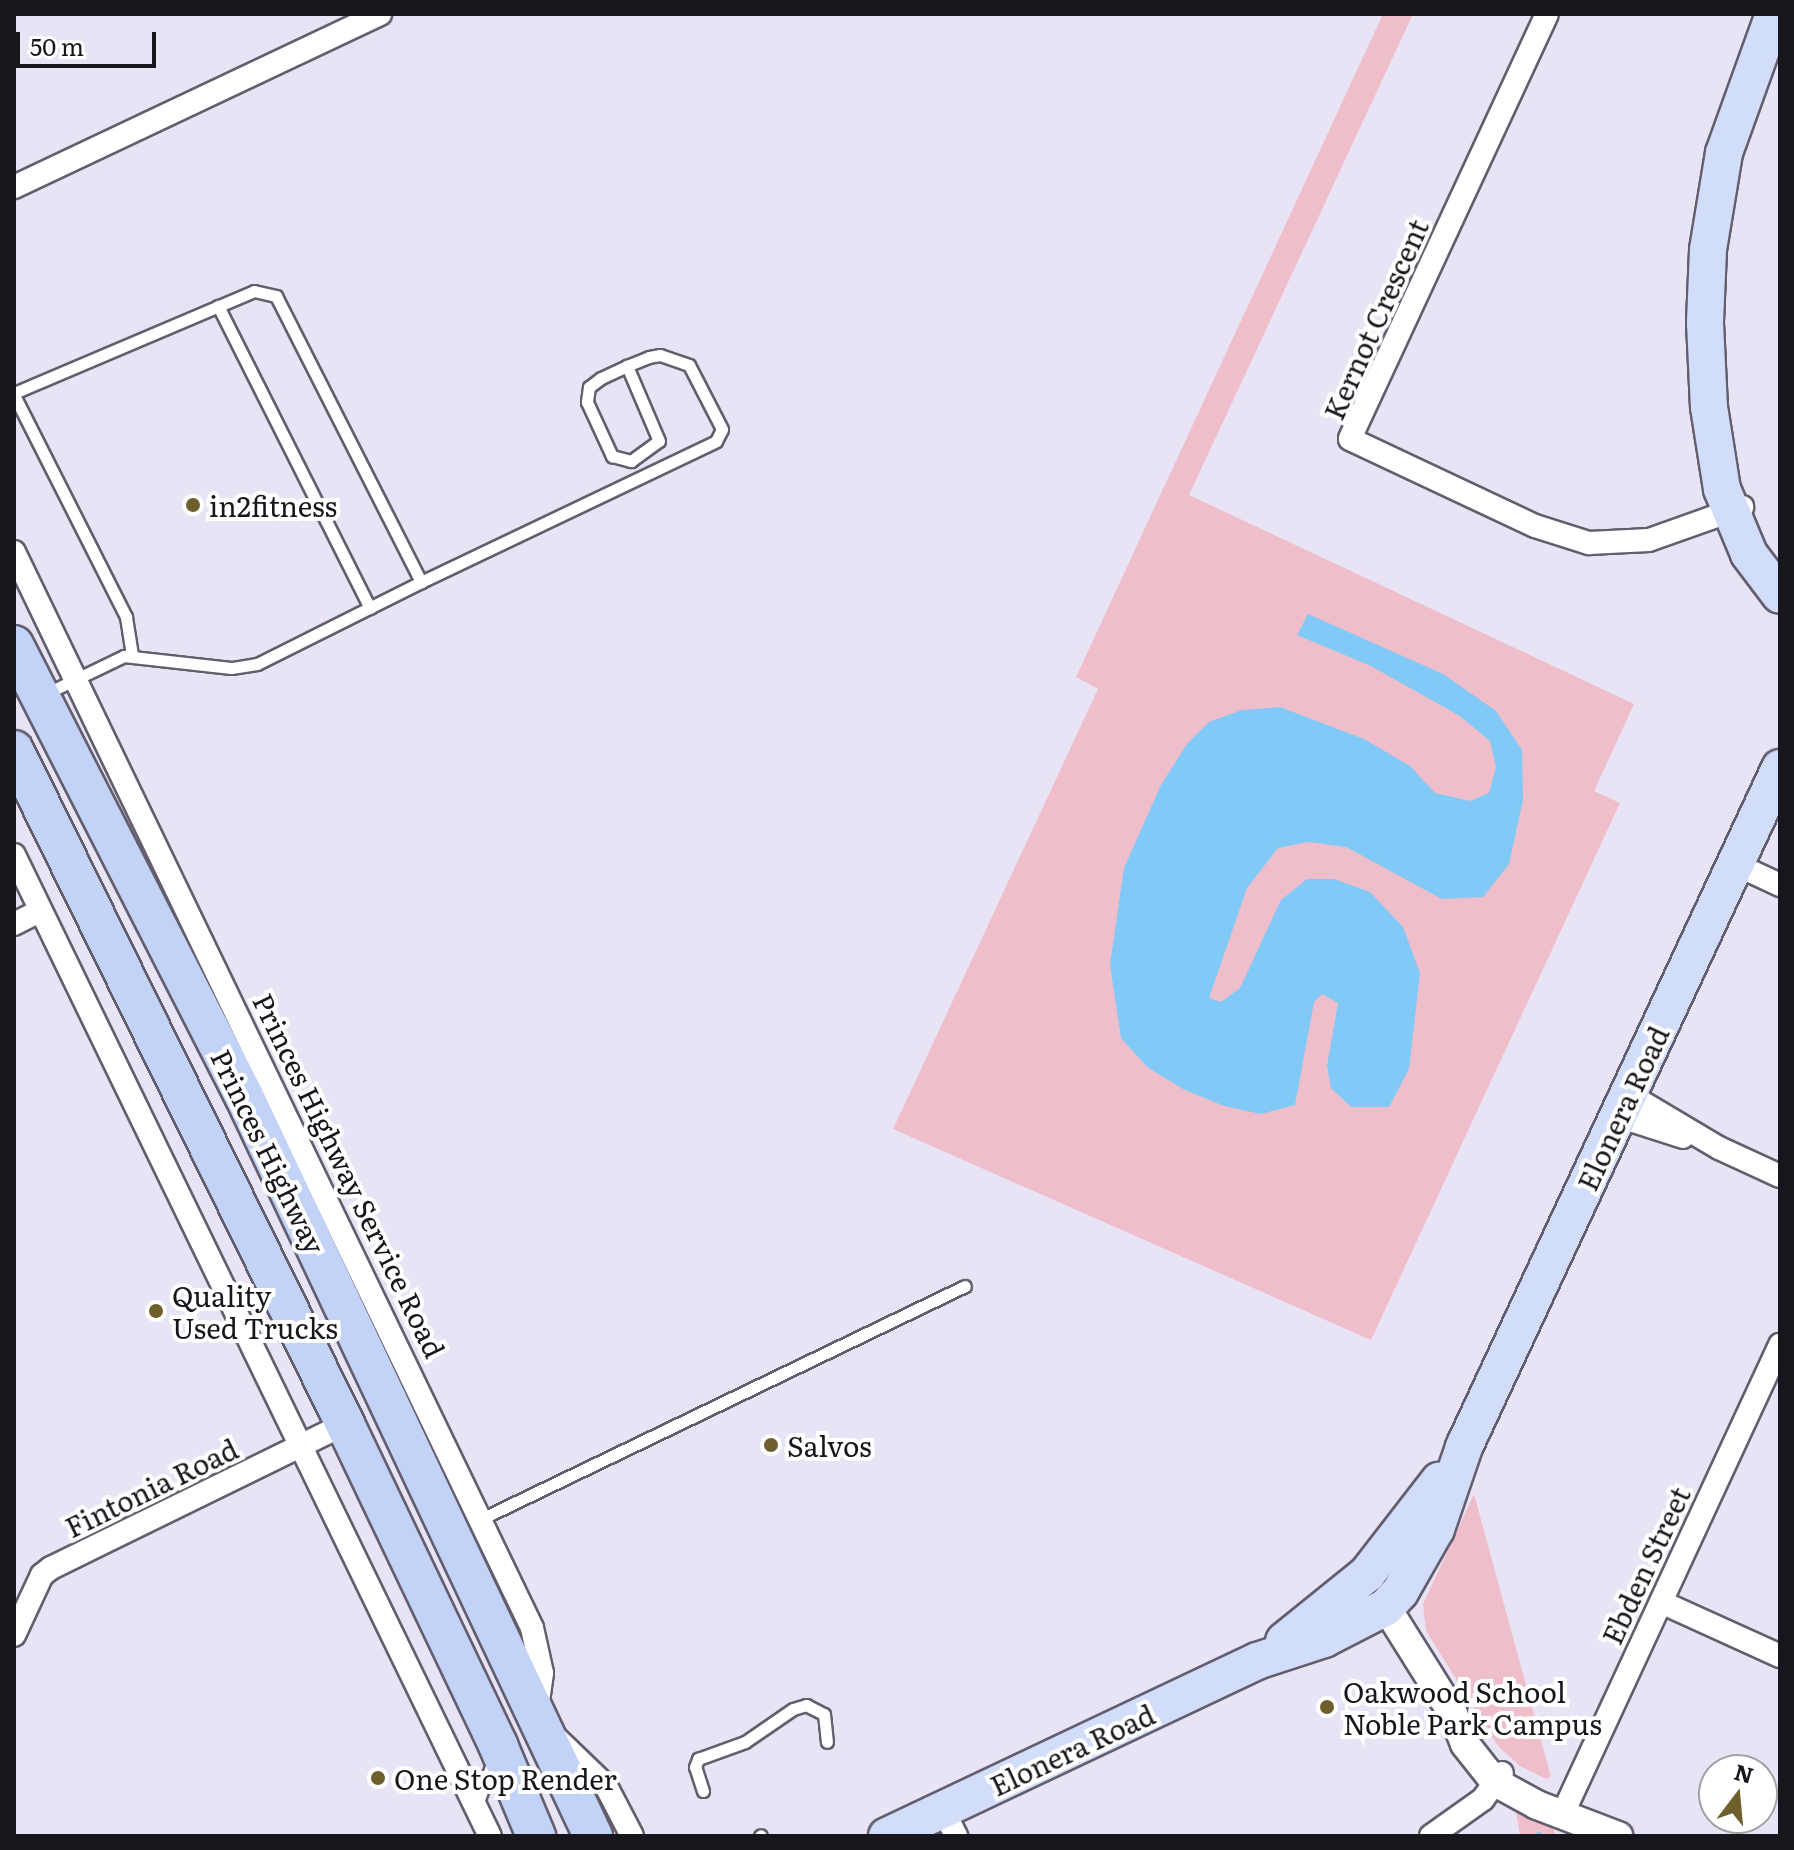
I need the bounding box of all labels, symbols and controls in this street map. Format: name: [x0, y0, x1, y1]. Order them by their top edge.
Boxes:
scale bar: [20, 16, 160, 66]
text: 50 m: [30, 28, 84, 63]
street label: Kernot Crescent: [1316, 214, 1434, 424]
place label: in2fitness: [209, 488, 337, 522]
marker: in2fitness: [184, 496, 202, 514]
street label: Princes Highway Service Road: [247, 988, 453, 1362]
street label: Elonera Road: [1569, 1021, 1675, 1195]
street label: Princes Highway: [205, 1043, 333, 1259]
place label: Quality Used Trucks: [172, 1278, 338, 1344]
marker: Quality Used Trucks: [147, 1302, 165, 1320]
place label: Salvos: [787, 1428, 872, 1462]
street label: Fintonia Road: [59, 1431, 243, 1543]
marker: Salvos: [762, 1436, 780, 1454]
street label: Ebden Street: [1594, 1481, 1696, 1649]
place label: Oakwood School Noble Park Campus: [1343, 1674, 1602, 1740]
street label: Elonera Road: [985, 1696, 1159, 1802]
marker: Oakwood School Noble Park Campus: [1318, 1698, 1336, 1716]
north arrow: [1698, 1754, 1778, 1834]
text: N: [1731, 1754, 1758, 1791]
place label: One Stop Render: [394, 1761, 617, 1795]
marker: One Stop Render: [369, 1769, 387, 1787]

